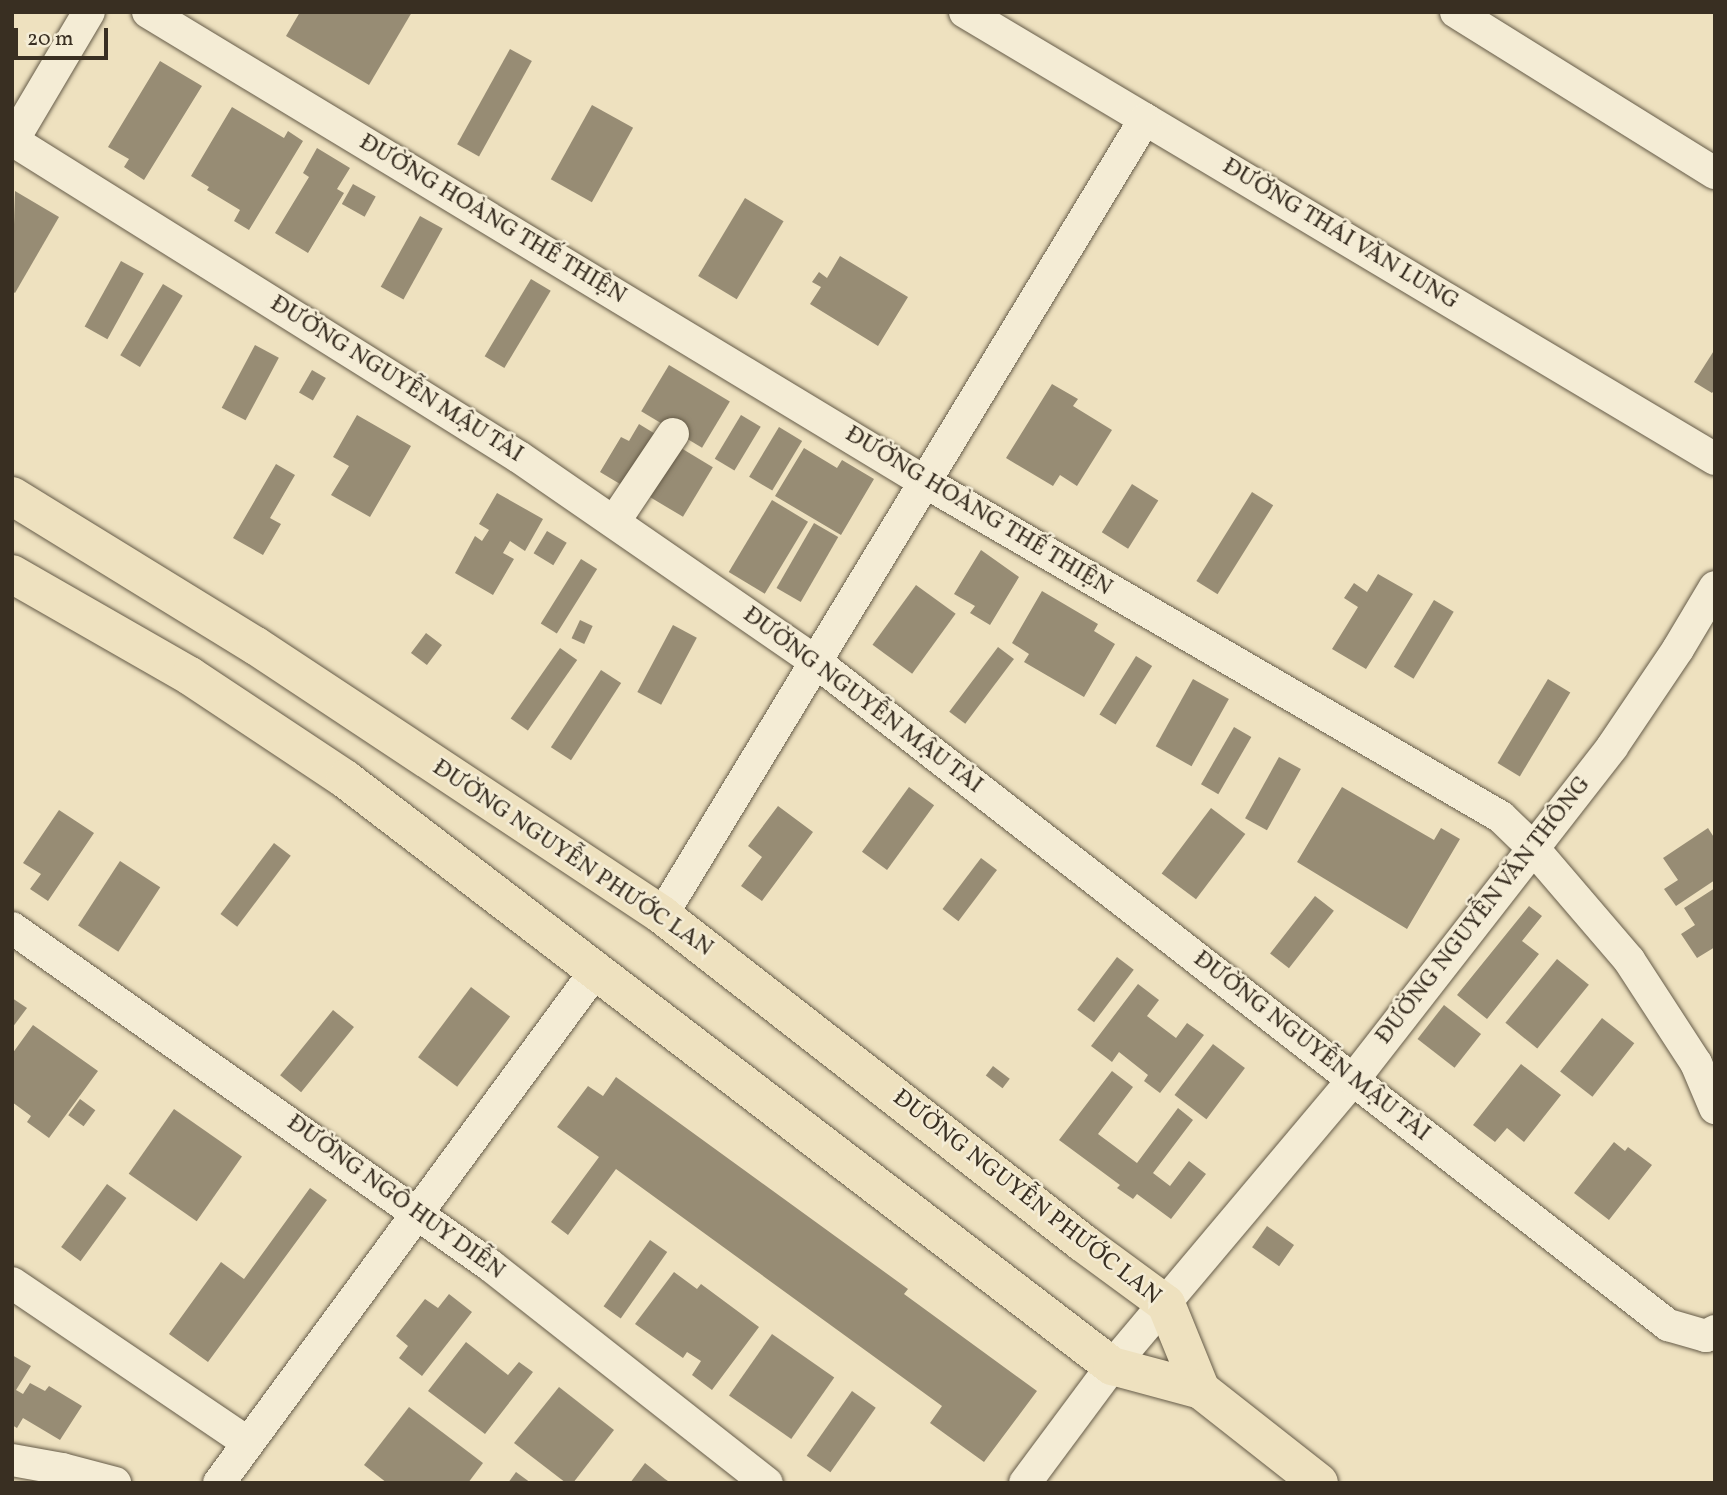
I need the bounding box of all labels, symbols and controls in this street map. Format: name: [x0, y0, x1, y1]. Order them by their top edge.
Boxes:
scale bar: [18, 14, 112, 58]
text: 20 m: [27, 25, 73, 54]
street label: ĐƯỜNG HOÀNG THẾ THIỆN: [353, 128, 631, 312]
street label: ĐƯỜNG THÁI VĂN LUNG: [1216, 153, 1464, 317]
street label: ĐƯỜNG NGUYỄN MẬU TÀI: [264, 290, 528, 470]
street label: ĐƯỜNG HOÀNG THẾ THIỆN: [839, 420, 1117, 604]
street label: ĐƯỜNG NGUYỄN MẬU TÀI: [736, 601, 988, 801]
street label: ĐƯỜNG NGUYỄN PHƯỚC LAN: [426, 754, 718, 964]
street label: ĐƯỜNG NGUYỄN VĂN THÔNG: [1370, 771, 1598, 1051]
street label: ĐƯỜNG NGUYỄN MẬU TÀI: [1186, 945, 1436, 1149]
street label: ĐƯỜNG NGUYỄN PHƯỚC LAN: [886, 1084, 1166, 1312]
street label: ĐƯỜNG NGÔ HUY DIỄN: [280, 1109, 510, 1287]

